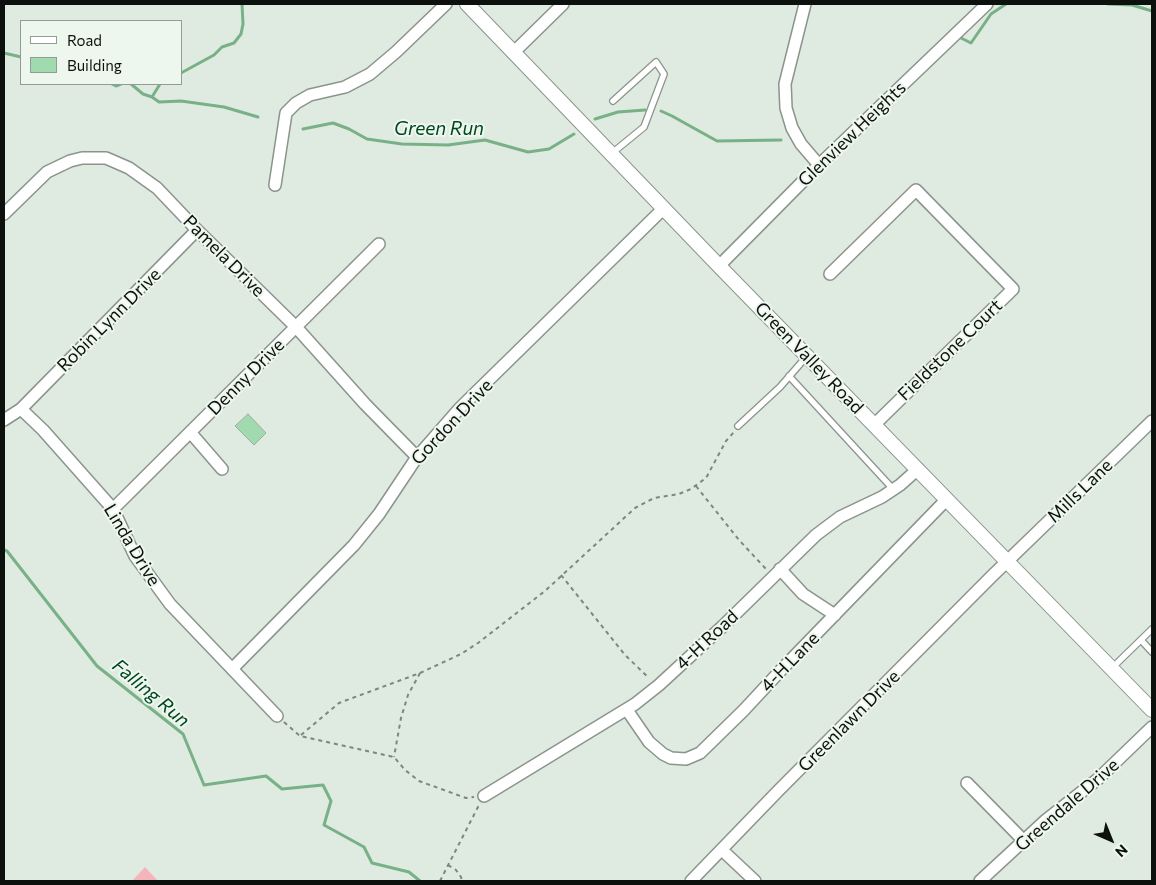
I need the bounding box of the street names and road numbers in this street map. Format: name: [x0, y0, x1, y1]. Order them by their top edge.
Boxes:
street label: Glenview Heights: [794, 77, 910, 191]
street label: Pamela Drive: [179, 211, 269, 301]
street label: Robin Lynn Drive: [53, 264, 165, 376]
street label: Fieldstone Court: [893, 295, 1007, 405]
street label: Green Valley Road: [750, 298, 868, 418]
street label: Denny Drive: [203, 334, 289, 420]
street label: Gordon Drive: [407, 375, 497, 469]
street label: Mills Lane: [1043, 455, 1117, 527]
street label: Linda Drive: [99, 500, 165, 590]
street label: 4-H Road: [671, 606, 743, 674]
street label: 4-H Lane: [756, 628, 824, 696]
street label: Greenlawn Drive: [794, 666, 904, 776]
street label: Greendale Drive: [1011, 754, 1123, 856]

